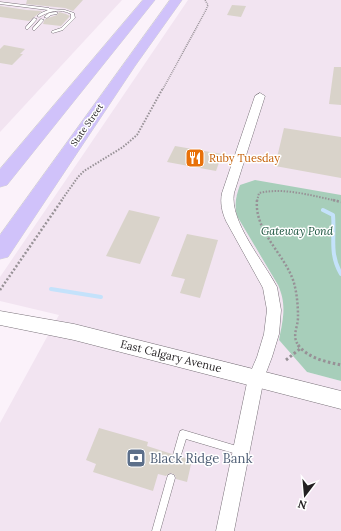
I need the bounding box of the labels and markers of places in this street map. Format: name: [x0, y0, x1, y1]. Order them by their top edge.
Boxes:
restaurant icon: Ruby Tuesday: [184, 147, 206, 169]
place label: Ruby Tuesday: [209, 151, 280, 165]
bank icon: Black Ridge Bank: [125, 447, 147, 469]
place label: Black Ridge Bank: [150, 450, 252, 467]

